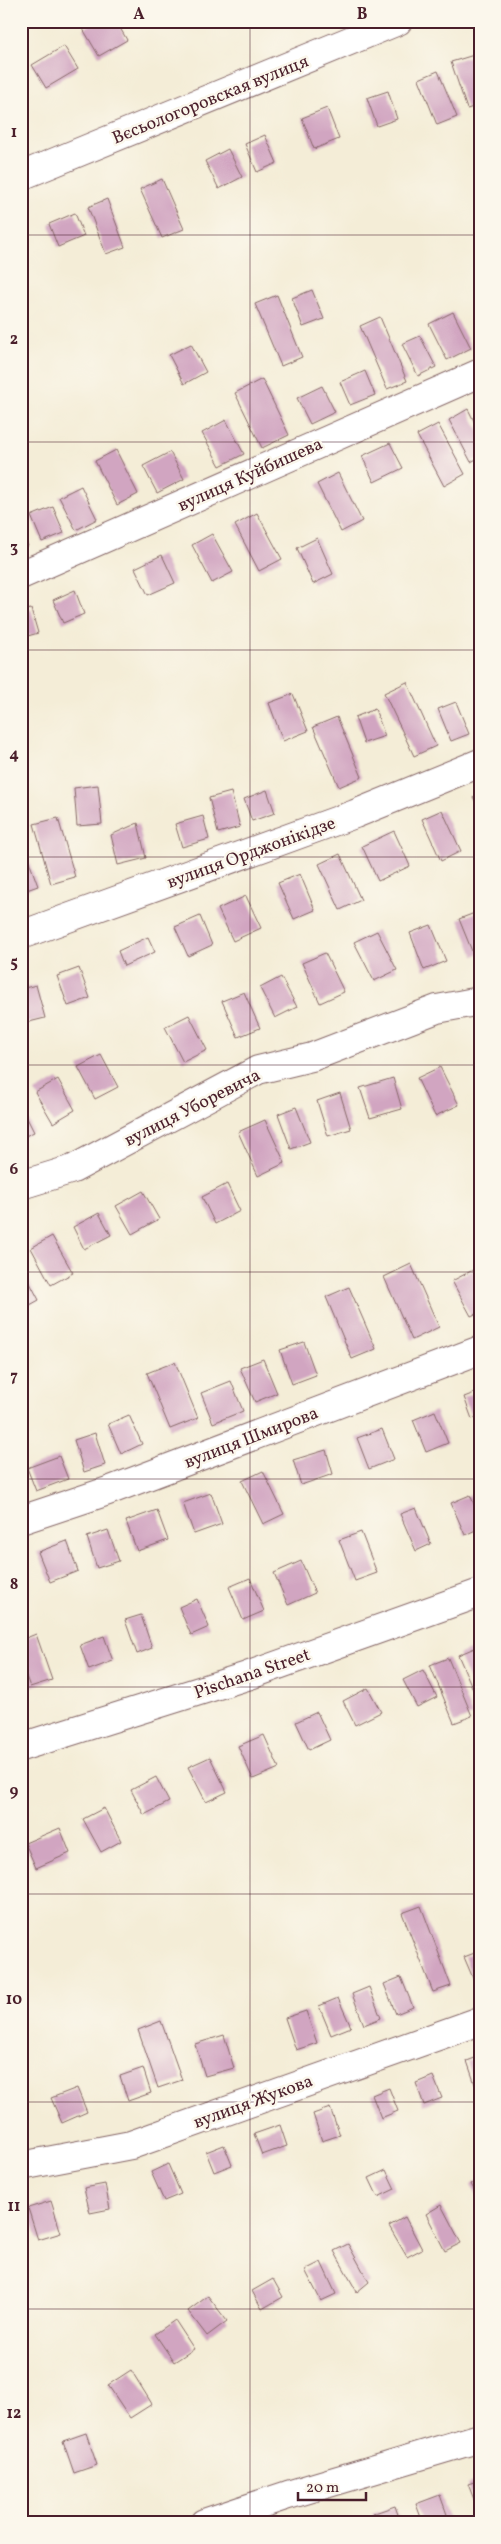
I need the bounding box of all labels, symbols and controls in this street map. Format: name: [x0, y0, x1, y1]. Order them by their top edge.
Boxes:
text: A: [133, 4, 145, 26]
text: B: [357, 4, 368, 26]
street label: Вєсьологоровская вулиця: [109, 49, 313, 151]
text: 1: [11, 122, 17, 144]
text: 2: [10, 329, 18, 351]
street label: вулиця Куйбишева: [174, 432, 327, 519]
text: 3: [10, 537, 18, 559]
text: 4: [9, 744, 19, 766]
street label: вулиця Орджонікідзе: [164, 811, 339, 896]
text: 5: [10, 952, 18, 974]
street label: вулиця Уборевича: [120, 1063, 265, 1153]
text: 6: [10, 1159, 19, 1181]
text: 7: [10, 1366, 18, 1388]
street label: вулиця Шмирова: [181, 1401, 322, 1476]
text: 8: [10, 1574, 18, 1596]
street label: Pischana Street: [191, 1643, 314, 1706]
text: 9: [10, 1781, 19, 1803]
text: 10: [6, 1989, 22, 2011]
street label: вулиця Жукова: [190, 2069, 317, 2136]
text: 11: [8, 2196, 20, 2218]
text: 12: [7, 2403, 21, 2425]
scale bar: [298, 2469, 366, 2501]
text: 20 m: [306, 2478, 339, 2499]

